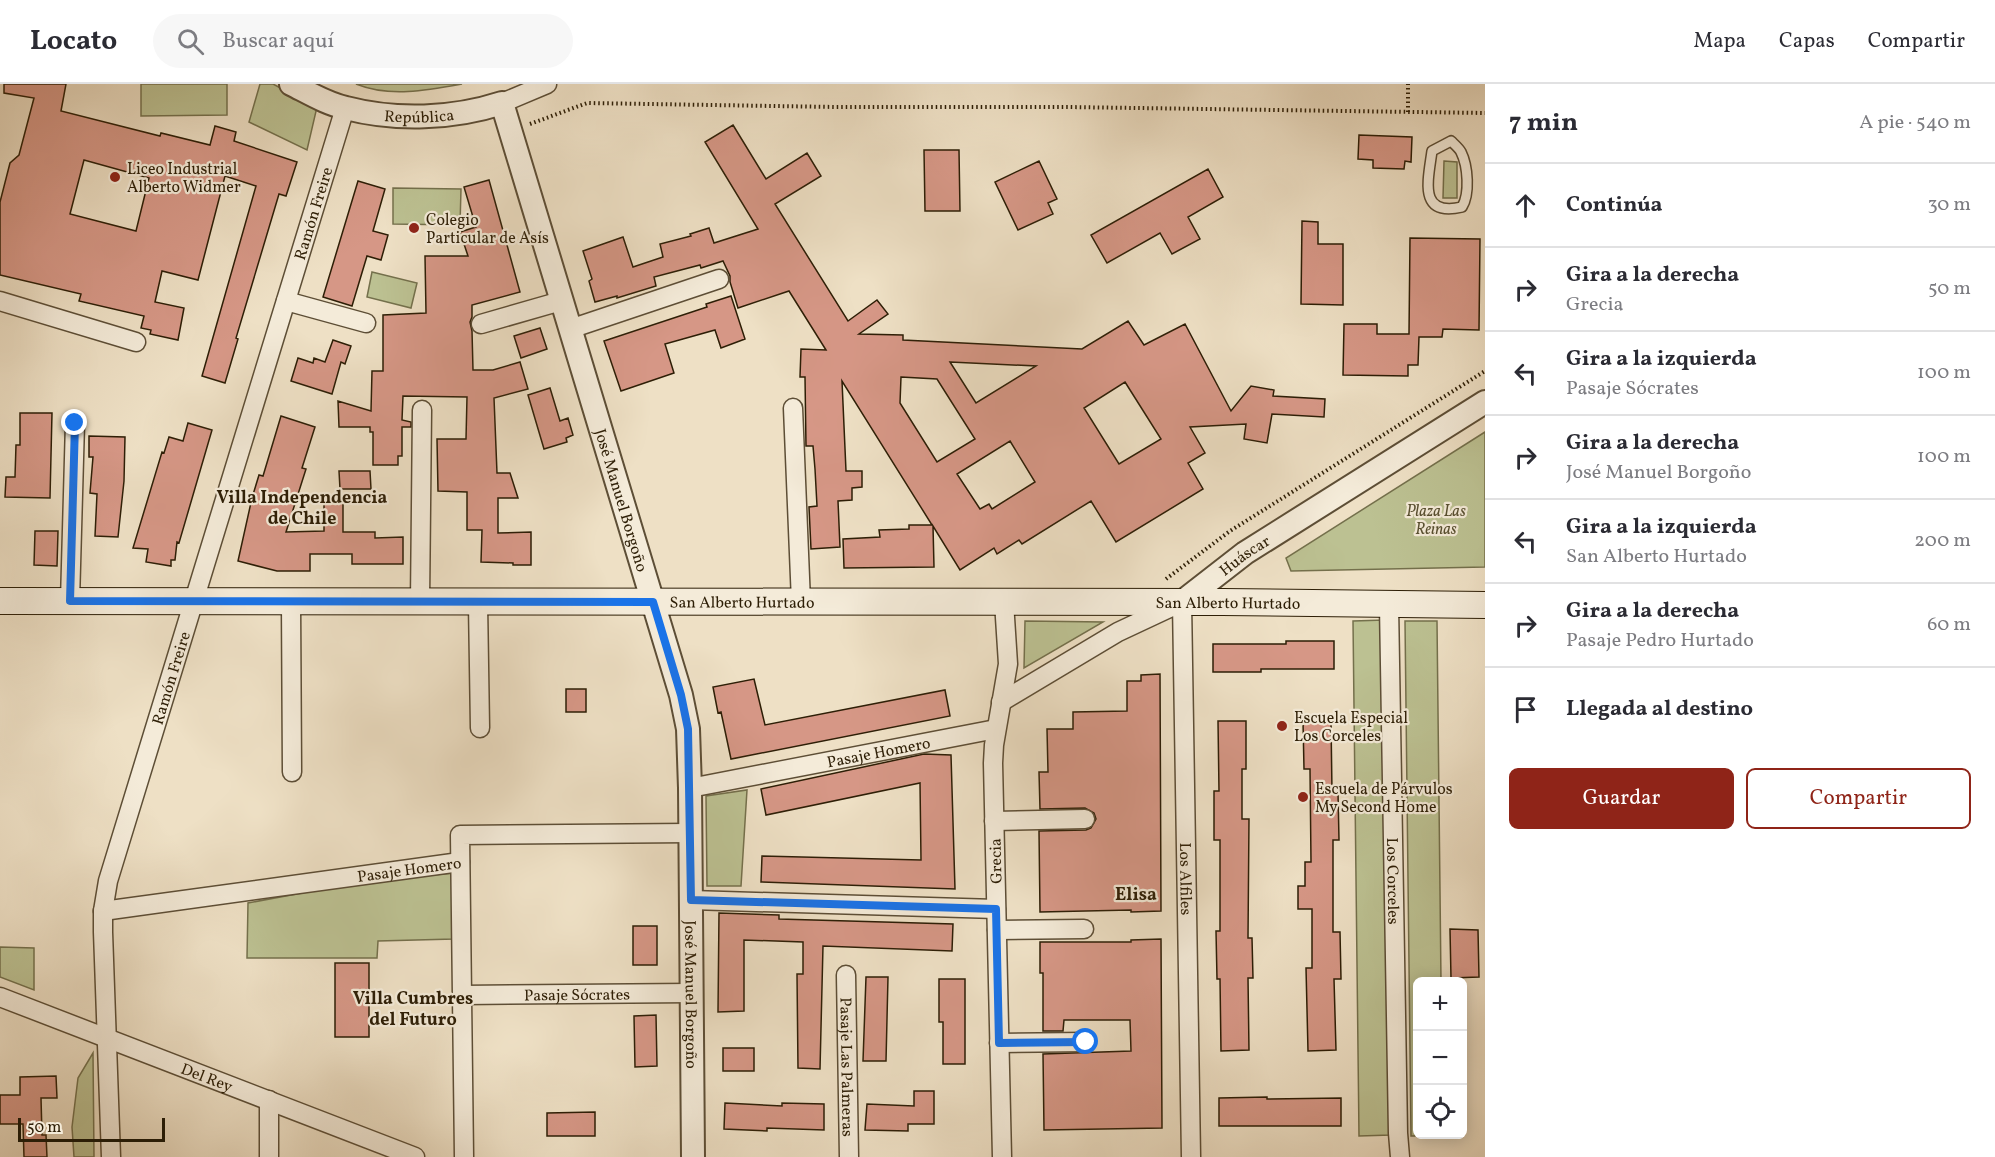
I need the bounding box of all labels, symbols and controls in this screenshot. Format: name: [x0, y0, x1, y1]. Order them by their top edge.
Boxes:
search box: [153, 14, 573, 68]
text: Locato: [30, 22, 117, 61]
icon: search: [174, 25, 207, 58]
text: Buscar aquí: [222, 26, 334, 57]
text: Mapa: [1694, 27, 1746, 56]
text: Capas: [1779, 27, 1835, 56]
text: Compartir: [1868, 27, 1965, 56]
street label: República: [383, 105, 456, 130]
text: 7 min: [1509, 105, 1578, 141]
text: A pie · 540 m: [1859, 109, 1971, 137]
place label: Liceo Industrial Alberto Widmer: [127, 159, 241, 199]
street label: Ramón Freire: [290, 165, 339, 263]
marker: Liceo Industrial Alberto Widmer: [108, 170, 122, 184]
icon: ahead: [1509, 189, 1542, 222]
text: Continúa: [1566, 190, 1663, 221]
text: 30 m: [1927, 191, 1971, 219]
place label: Colegio Particular de Asís: [426, 210, 549, 250]
marker: Colegio Particular de Asís: [407, 221, 421, 235]
text: Gira a la derecha: [1566, 260, 1739, 291]
icon: right: [1509, 273, 1542, 306]
text: 50 m: [1928, 275, 1971, 303]
text: Grecia: [1566, 291, 1623, 319]
text: Gira a la izquierda: [1566, 344, 1757, 375]
icon: left: [1509, 357, 1542, 390]
text: 100 m: [1917, 359, 1971, 387]
text: Pasaje Sócrates: [1566, 375, 1699, 403]
route end: [61, 409, 87, 435]
street label: José Manuel Borgoño: [588, 426, 652, 575]
text: Gira a la derecha: [1566, 428, 1739, 459]
icon: right: [1509, 441, 1542, 474]
text: 100 m: [1917, 443, 1971, 471]
text: José Manuel Borgoño: [1566, 459, 1751, 487]
district label: Villa Independencia de Chile: [217, 486, 388, 532]
park label: Plaza Las Reinas: [1406, 501, 1466, 541]
text: Gira a la izquierda: [1566, 512, 1757, 543]
icon: left: [1509, 525, 1542, 558]
text: 200 m: [1914, 527, 1971, 555]
street label: Huáscar: [1215, 531, 1275, 582]
text: San Alberto Hurtado: [1566, 543, 1747, 571]
street label: San Alberto Hurtado: [670, 593, 814, 615]
street label: San Alberto Hurtado: [1156, 593, 1301, 616]
text: Gira a la derecha: [1566, 596, 1739, 627]
icon: right: [1509, 609, 1542, 642]
text: 60 m: [1927, 611, 1971, 639]
text: Pasaje Pedro Hurtado: [1566, 627, 1754, 655]
street label: Ramón Freire: [148, 629, 197, 728]
icon: arrive: [1509, 693, 1542, 726]
text: Llegada al destino: [1566, 694, 1753, 725]
place label: Escuela Especial Los Corceles: [1294, 708, 1408, 748]
marker: Escuela Especial Los Corceles: [1275, 719, 1289, 733]
street label: Pasaje Homero: [825, 733, 933, 774]
button: Guardar: [1509, 768, 1734, 829]
button: Compartir: [1746, 768, 1971, 829]
place label: Escuela de Párvulos My Second Home: [1315, 779, 1453, 819]
marker: Escuela de Párvulos My Second Home: [1296, 790, 1310, 804]
street label: Los Corceles: [1380, 837, 1403, 925]
street label: Grecia: [986, 838, 1008, 884]
street label: Los Alfiles: [1173, 842, 1196, 916]
street label: Pasaje Homero: [356, 853, 463, 889]
district label: Elisa: [1115, 883, 1157, 908]
street label: José Manuel Borgoño: [678, 920, 701, 1069]
map controls: [1413, 977, 1467, 1139]
button: +: [1413, 977, 1467, 1031]
street label: Pasaje Sócrates: [524, 985, 630, 1007]
district label: Villa Cumbres del Futuro: [353, 987, 473, 1033]
street label: Pasaje Las Palmeras: [833, 997, 858, 1137]
route start: [1072, 1028, 1098, 1054]
button: −: [1413, 1031, 1467, 1085]
street label: Del Rey: [177, 1059, 236, 1099]
button: locate: [1413, 1085, 1467, 1139]
scale bar: [18, 1115, 165, 1142]
text: 50 m: [27, 1117, 61, 1139]

